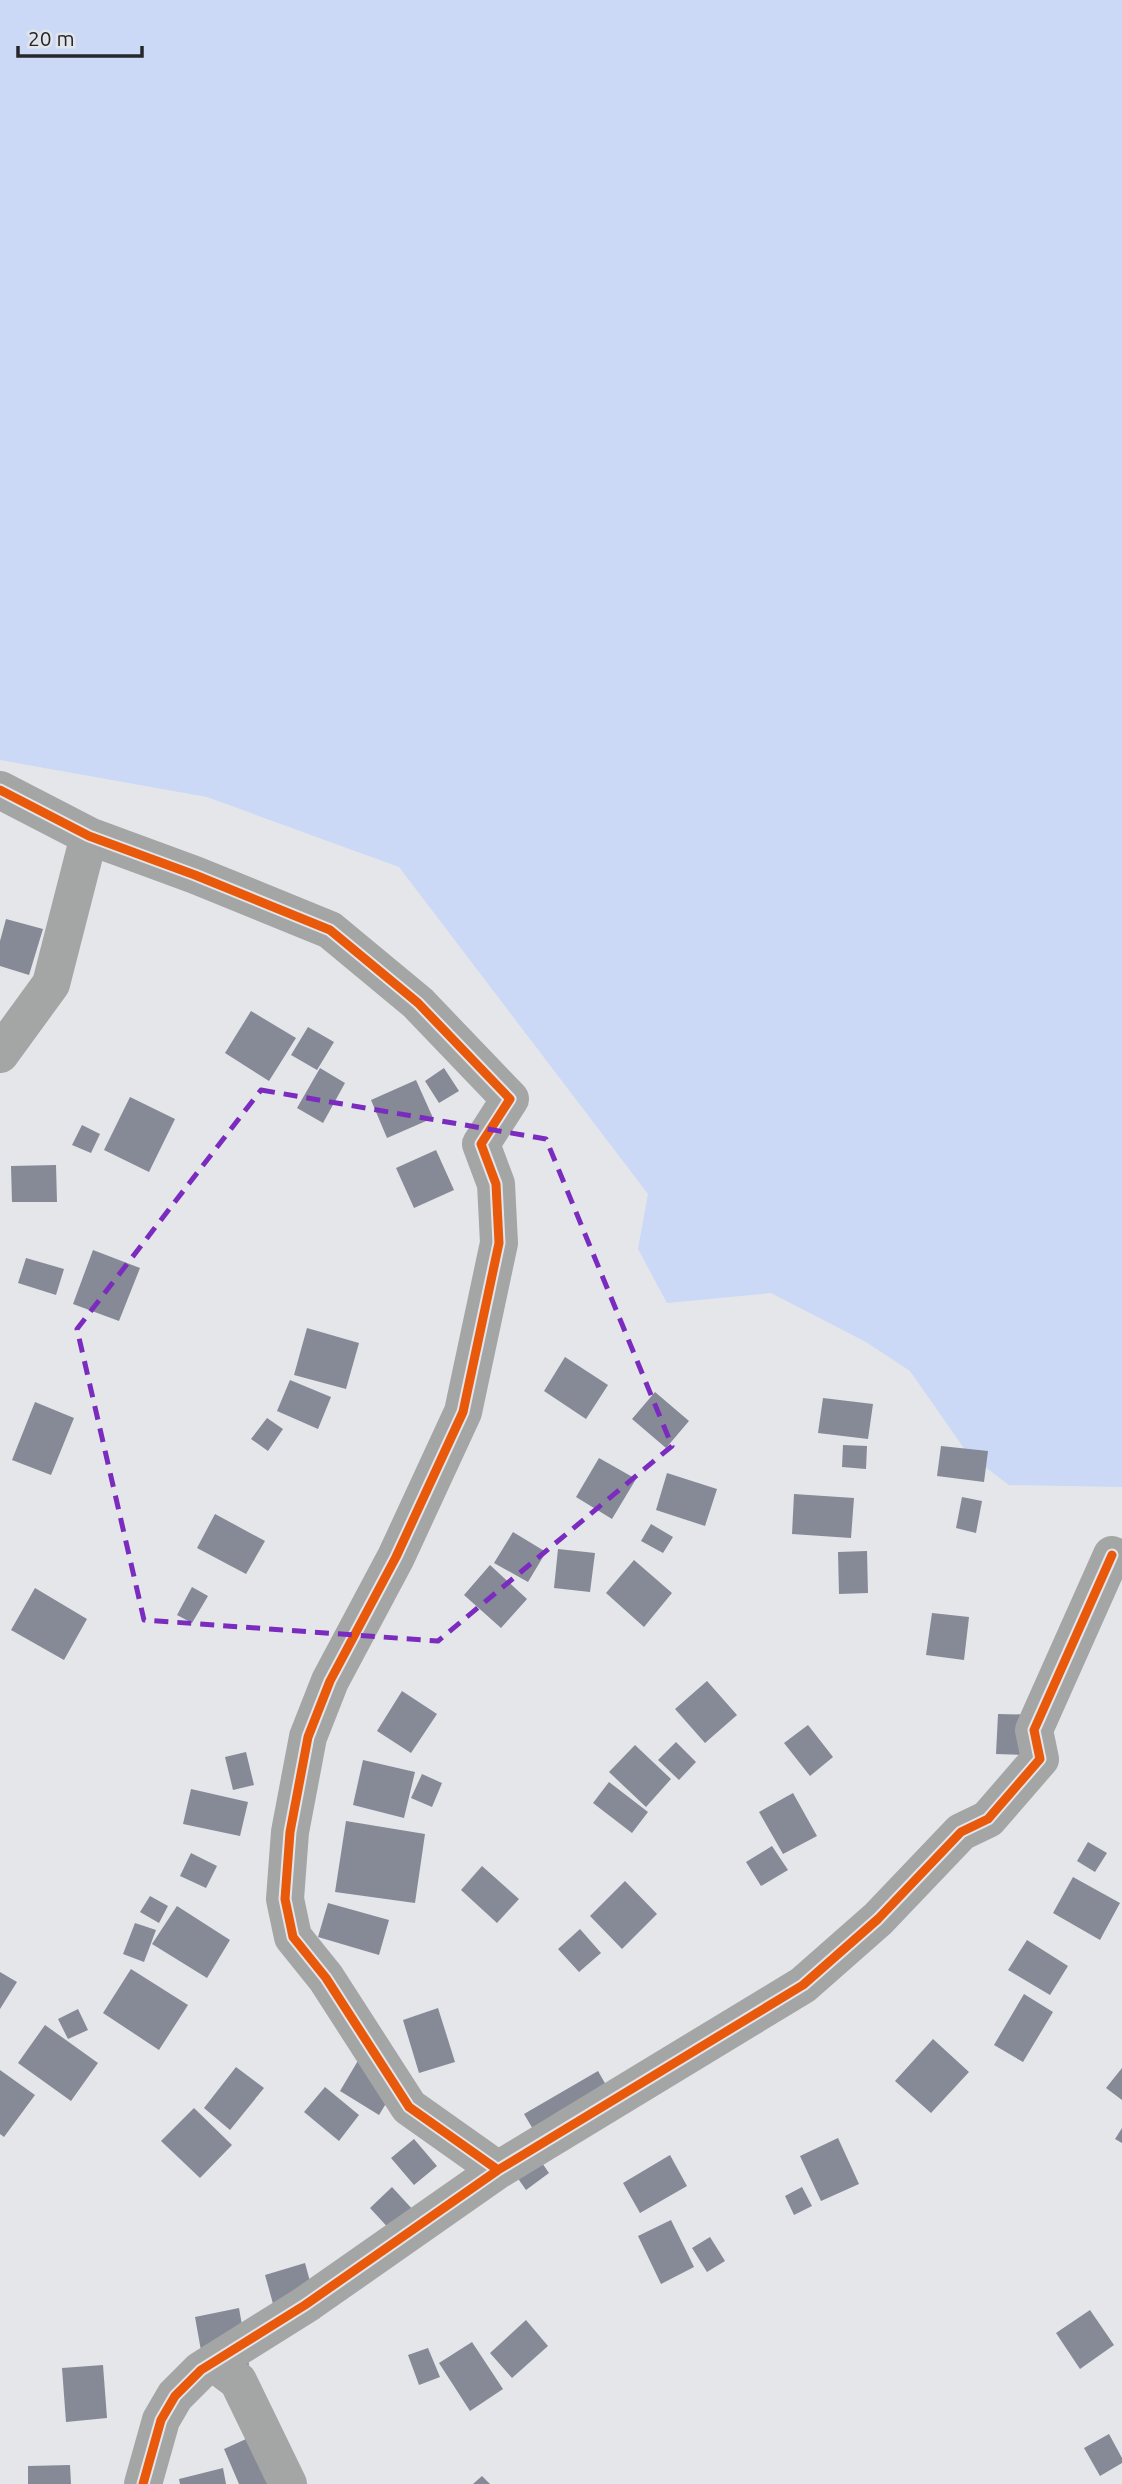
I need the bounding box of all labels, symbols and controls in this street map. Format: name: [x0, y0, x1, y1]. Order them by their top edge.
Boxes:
scale bar: [18, 14, 142, 58]
text: 20 m: [28, 26, 75, 50]

